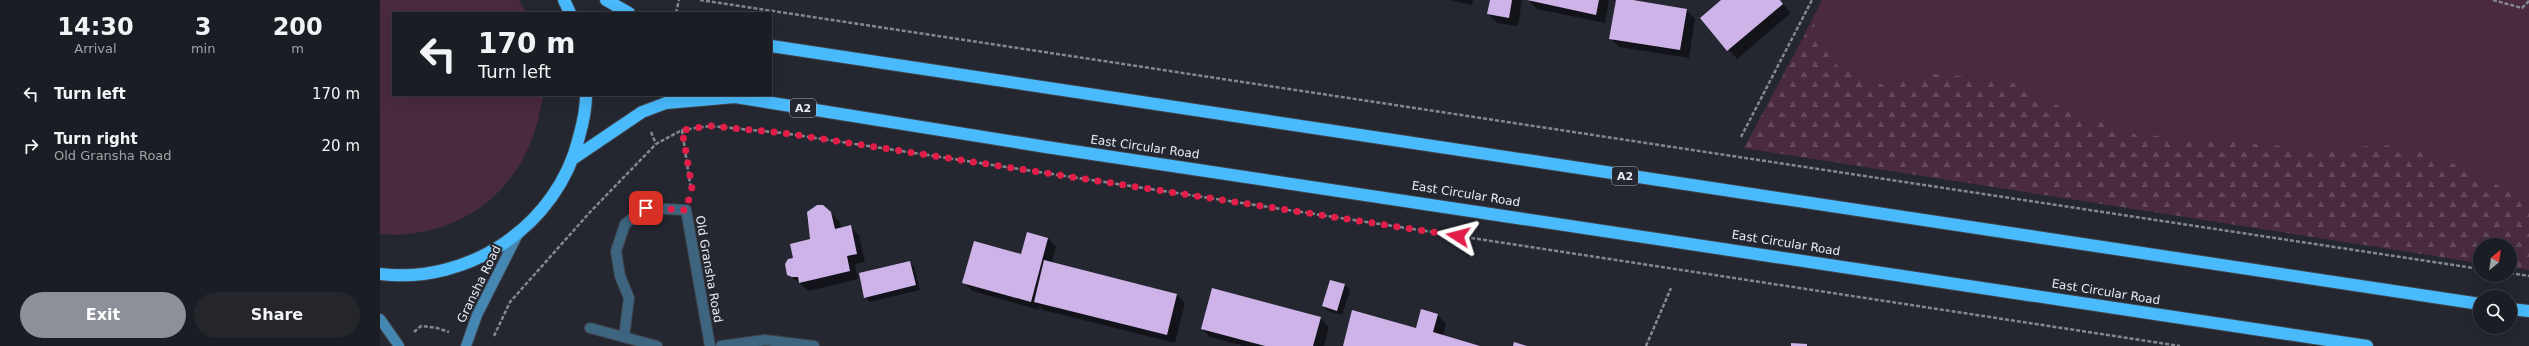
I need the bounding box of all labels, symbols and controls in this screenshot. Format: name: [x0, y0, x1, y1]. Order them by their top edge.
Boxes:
text: 14:30: [57, 13, 134, 41]
text: 3: [195, 13, 211, 41]
text: 200: [273, 13, 323, 41]
text: 170 m: [478, 27, 575, 60]
icon: left: [412, 28, 464, 80]
text: Arrival: [74, 41, 117, 56]
text: min: [191, 41, 215, 56]
text: m: [291, 41, 304, 56]
text: Turn left: [478, 61, 551, 82]
icon: left: [20, 83, 42, 105]
text: Turn left: [54, 85, 126, 103]
text: 170 m: [312, 85, 360, 103]
road number: A2: [790, 99, 816, 117]
text: Turn right: [54, 130, 138, 148]
street label: East Circular Road: [1090, 132, 1200, 162]
icon: right: [20, 135, 42, 157]
text: 20 m: [322, 137, 360, 155]
text: Old Gransha Road: [54, 148, 172, 163]
road number: A2: [1612, 167, 1638, 185]
street label: East Circular Road: [1411, 178, 1521, 210]
pin: [629, 191, 663, 225]
icon: arrive: [635, 197, 657, 219]
street label: Old Gransha Road: [693, 214, 725, 324]
position arrow: [1437, 215, 1479, 257]
street label: East Circular Road: [1731, 227, 1841, 259]
north arrow: [2473, 238, 2517, 282]
map controls: [2473, 238, 2517, 334]
street label: Gransha Road: [454, 243, 504, 325]
street label: East Circular Road: [2051, 276, 2161, 308]
button: search: [2473, 290, 2517, 334]
button: Exit: [20, 292, 186, 338]
button: Share: [194, 292, 360, 338]

